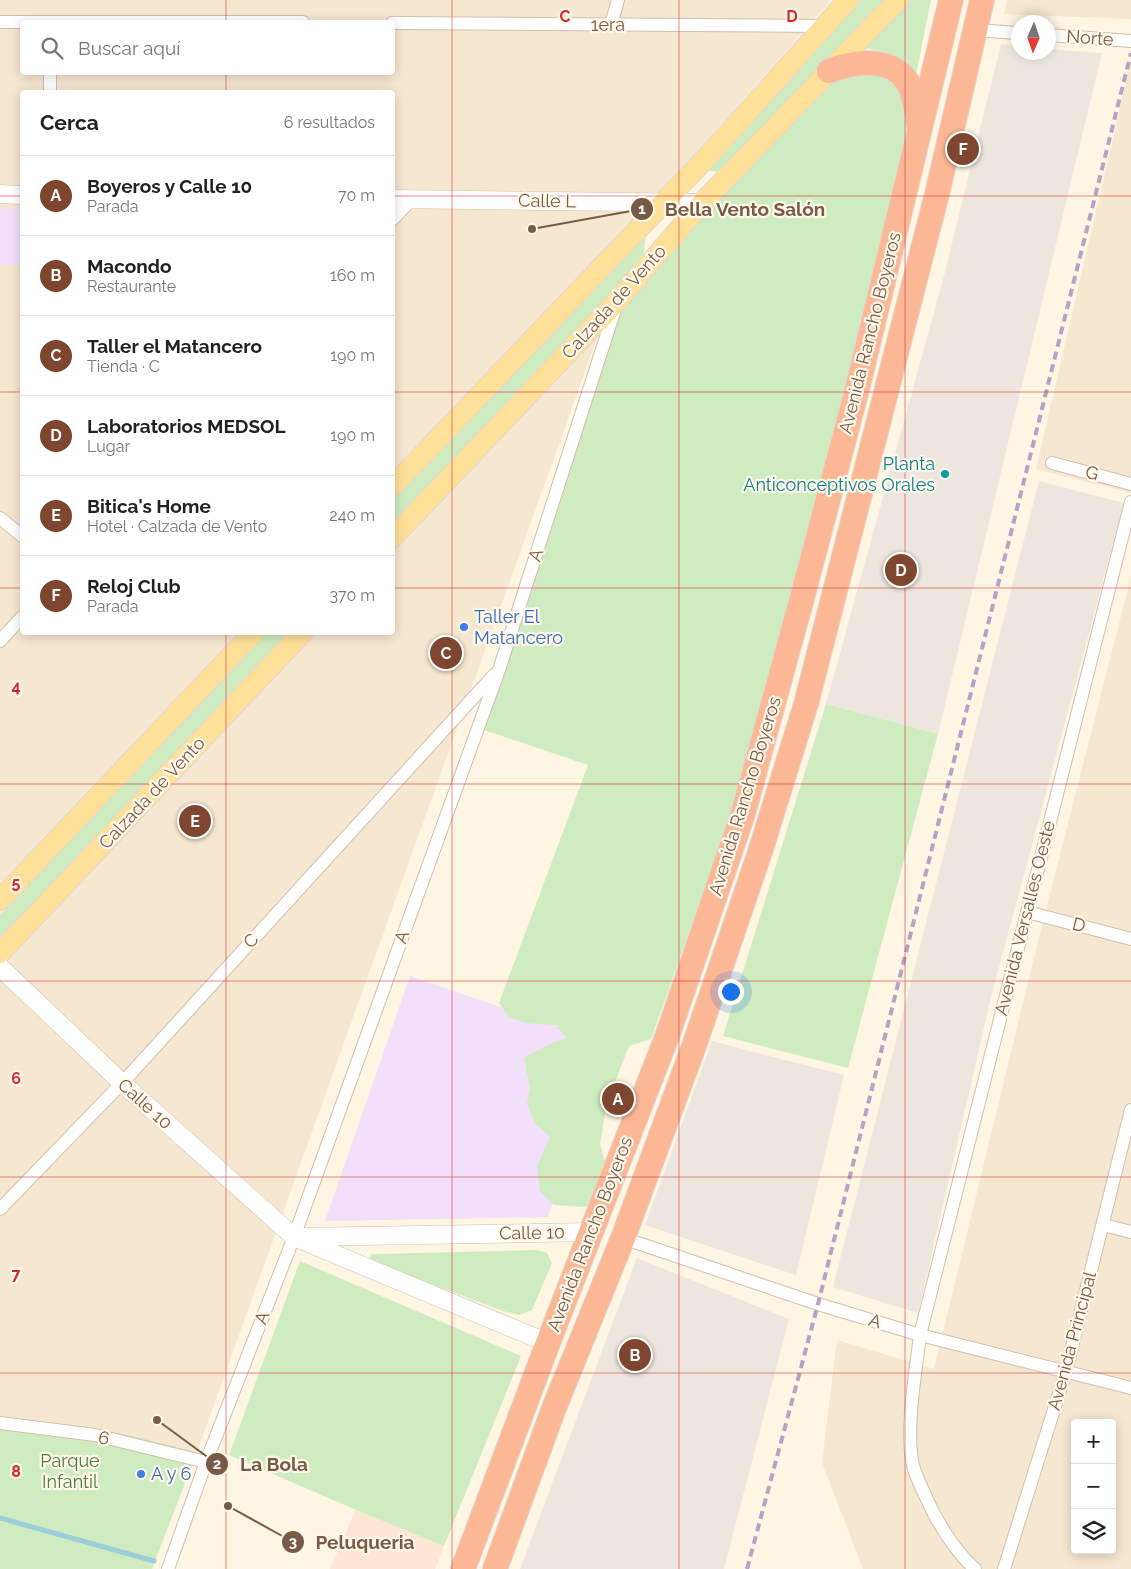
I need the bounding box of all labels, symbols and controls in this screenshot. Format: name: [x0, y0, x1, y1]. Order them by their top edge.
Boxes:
text: C: [560, 7, 571, 26]
text: D: [786, 7, 798, 26]
street label: 1era: [591, 14, 625, 35]
north arrow: [1011, 15, 1056, 60]
search box: [20, 20, 395, 75]
street label: Norte: [1066, 25, 1115, 50]
icon: search: [38, 34, 66, 62]
text: Buscar aquí: [78, 37, 180, 59]
text: Cerca: [40, 110, 99, 135]
text: 6 resultados: [284, 113, 375, 132]
pin: F: [947, 130, 979, 168]
text: Boyeros y Calle 10: [87, 175, 252, 197]
text: A: [51, 186, 61, 205]
text: 70 m: [338, 186, 375, 205]
street label: Calle L: [518, 189, 576, 212]
callout: Bella Vento Salón: [630, 192, 836, 226]
text: Parada: [87, 197, 139, 216]
text: Bella Vento Salón: [665, 198, 825, 220]
text: 1: [638, 200, 646, 218]
street label: Avenida Rancho Boyeros: [834, 230, 905, 436]
street label: Calzada de Vento: [557, 240, 670, 363]
text: Macondo: [87, 255, 172, 277]
text: B: [51, 266, 61, 285]
text: 160 m: [330, 266, 375, 285]
text: Restaurante: [87, 277, 176, 296]
text: Taller el Matancero: [87, 335, 262, 357]
text: C: [51, 346, 61, 365]
text: 190 m: [330, 346, 375, 365]
text: Tienda · C: [87, 357, 160, 376]
text: Laboratorios MEDSOL: [87, 415, 286, 437]
text: D: [50, 426, 62, 445]
text: 190 m: [330, 426, 375, 445]
text: Lugar: [87, 437, 130, 456]
place label: Planta Anticonceptivos Orales: [743, 453, 935, 495]
street label: G: [1083, 461, 1101, 484]
marker: Planta Anticonceptivos Orales: [939, 468, 951, 480]
text: Bitica's Home: [87, 495, 211, 517]
text: E: [51, 506, 61, 525]
text: 240 m: [329, 506, 375, 525]
text: Hotel · Calzada de Vento: [87, 517, 267, 536]
street label: A: [524, 546, 547, 564]
pin: D: [885, 551, 917, 589]
text: Reloj Club: [87, 575, 181, 597]
text: F: [51, 586, 61, 605]
text: 370 m: [329, 586, 375, 605]
text: Parada: [87, 597, 139, 616]
place label: Taller El Matancero: [474, 606, 563, 648]
marker: Taller El Matancero: [458, 621, 470, 633]
pin: C: [430, 634, 462, 672]
text: 4: [11, 677, 21, 696]
street label: Avenida Rancho Boyeros: [704, 694, 785, 898]
street label: Calzada de Vento: [94, 732, 209, 853]
pin: E: [179, 802, 211, 840]
street label: Avenida Versalles Oeste: [990, 818, 1059, 1017]
text: 5: [12, 873, 21, 892]
street label: D: [1070, 913, 1088, 936]
street label: A: [390, 928, 413, 946]
street label: C: [239, 929, 263, 952]
your location: [718, 979, 744, 1005]
text: 6: [11, 1069, 21, 1088]
street label: Calle 10: [114, 1074, 177, 1133]
pin: A: [602, 1080, 634, 1118]
street label: Avenida Rancho Boyeros: [543, 1133, 636, 1334]
street label: Calle 10: [499, 1221, 565, 1244]
text: 7: [12, 1265, 21, 1284]
street label: Avenida Principal: [1043, 1269, 1100, 1413]
street label: A: [250, 1308, 274, 1327]
street label: A: [866, 1309, 884, 1332]
pin: B: [619, 1336, 651, 1374]
map controls: [1071, 1419, 1116, 1554]
button: +: [1071, 1419, 1116, 1464]
street label: 6: [96, 1426, 112, 1449]
callout: La Bola: [205, 1447, 318, 1481]
park label: Parque Infantil: [40, 1450, 100, 1492]
text: La Bola: [240, 1453, 308, 1475]
text: 2: [213, 1455, 221, 1473]
text: 8: [11, 1462, 21, 1481]
place label: A y 6: [151, 1463, 192, 1484]
button: −: [1071, 1464, 1116, 1509]
marker: A y 6: [135, 1468, 147, 1480]
button: layers: [1071, 1509, 1116, 1554]
callout: Peluqueria: [281, 1525, 425, 1559]
text: Peluqueria: [315, 1531, 415, 1553]
text: 3: [289, 1533, 297, 1551]

